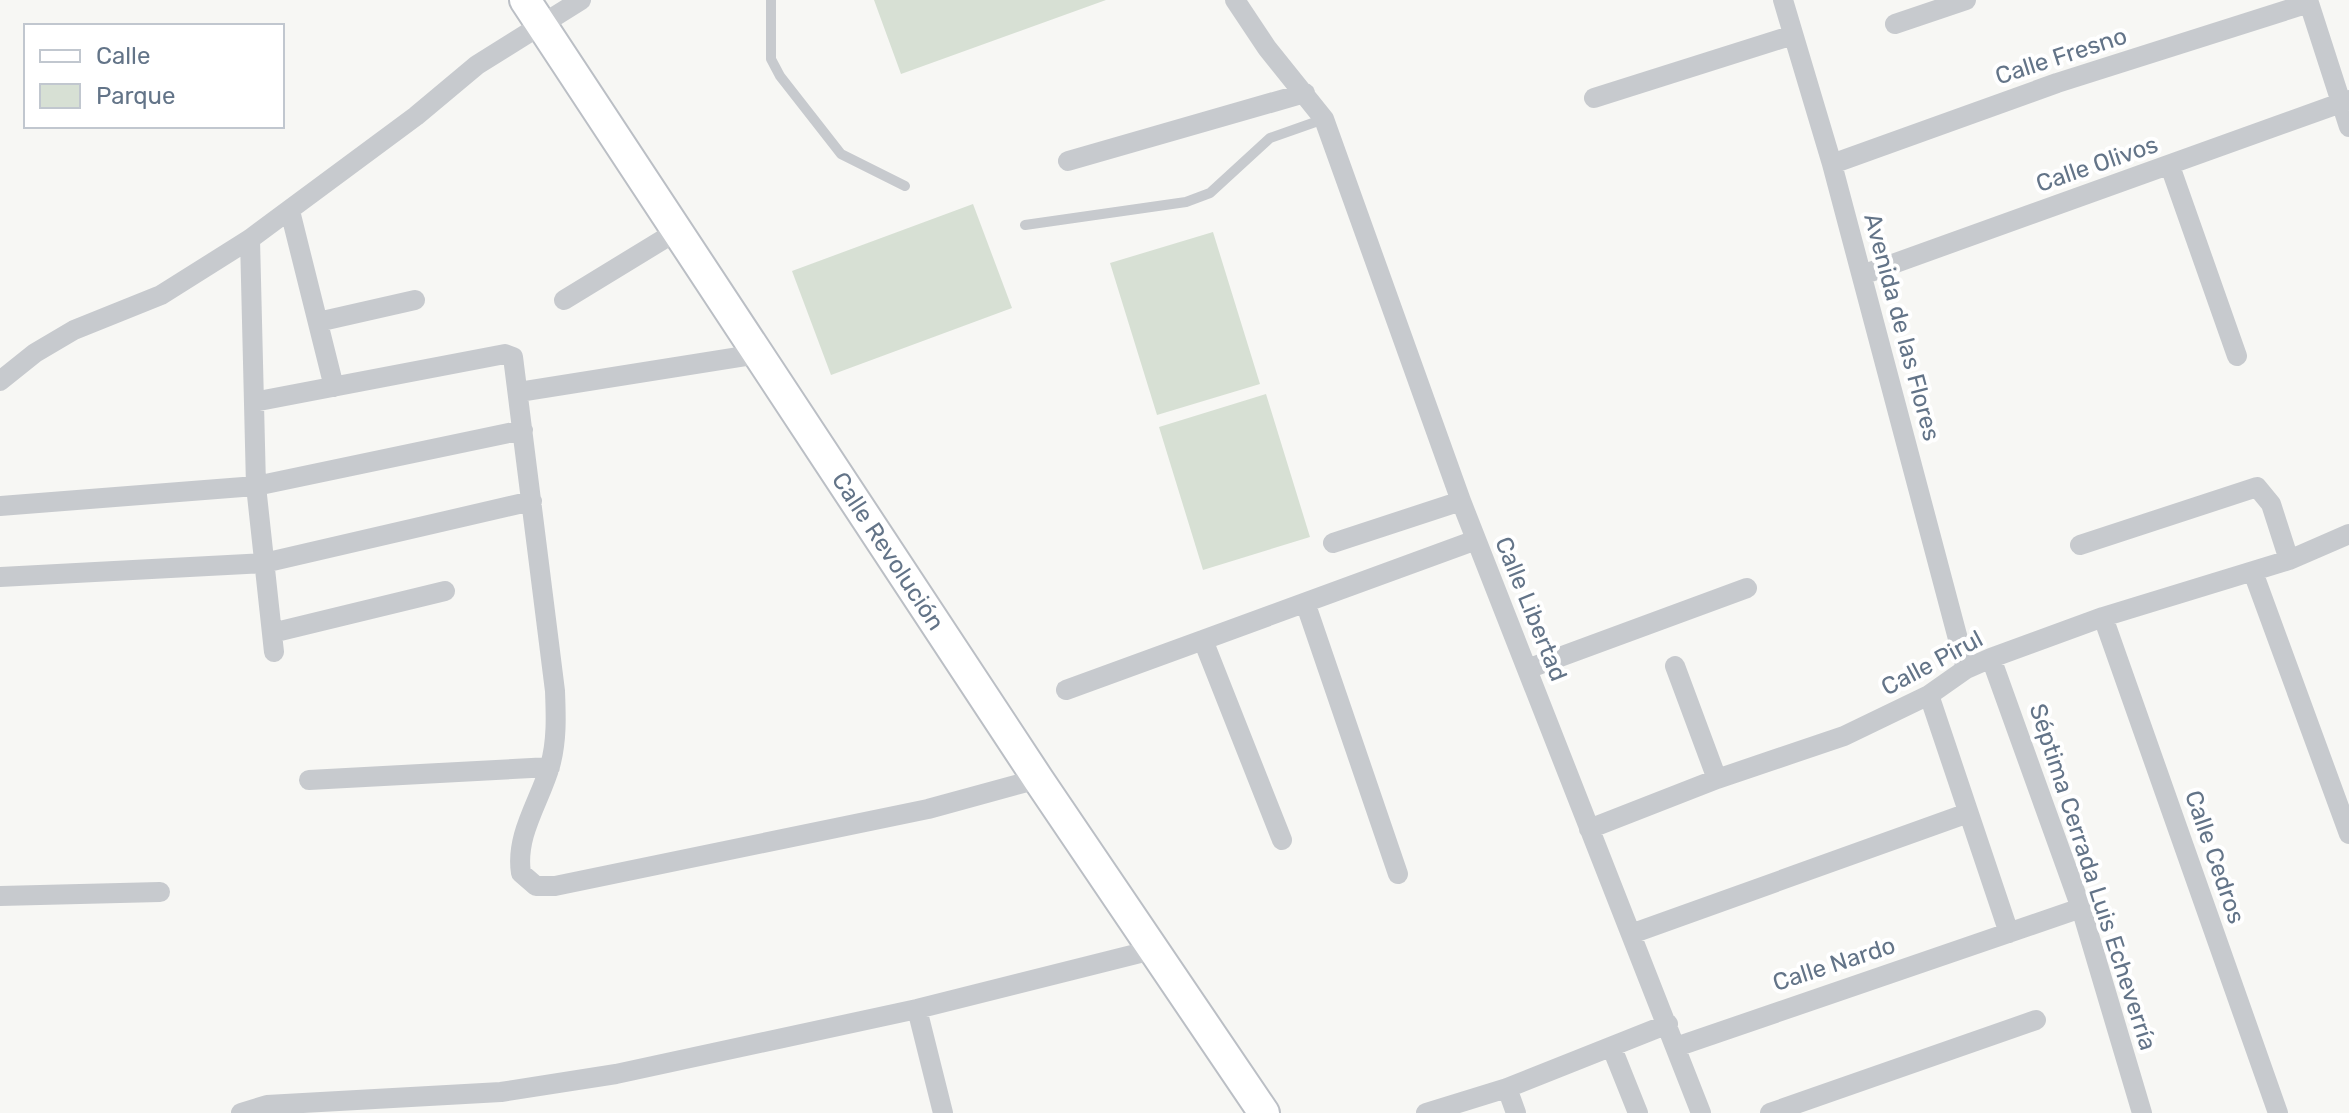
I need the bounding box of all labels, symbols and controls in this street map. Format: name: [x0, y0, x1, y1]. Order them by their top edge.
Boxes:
street label: Calle Fresno: [1992, 22, 2130, 90]
legend: [24, 24, 284, 128]
text: Calle: [96, 42, 150, 70]
text: Parque: [96, 82, 175, 110]
street label: Calle Olivos: [2032, 130, 2162, 198]
street label: Avenida de las Flores: [1858, 210, 1946, 444]
street label: Calle Revolución: [826, 467, 950, 635]
street label: Calle Libertad: [1489, 533, 1573, 685]
street label: Calle Pirul: [1876, 625, 1988, 701]
street label: Séptima Cerrada Luis Echeverría: [2024, 700, 2162, 1054]
street label: Calle Cedros: [2179, 787, 2251, 927]
street label: Calle Nardo: [1769, 931, 1899, 997]

